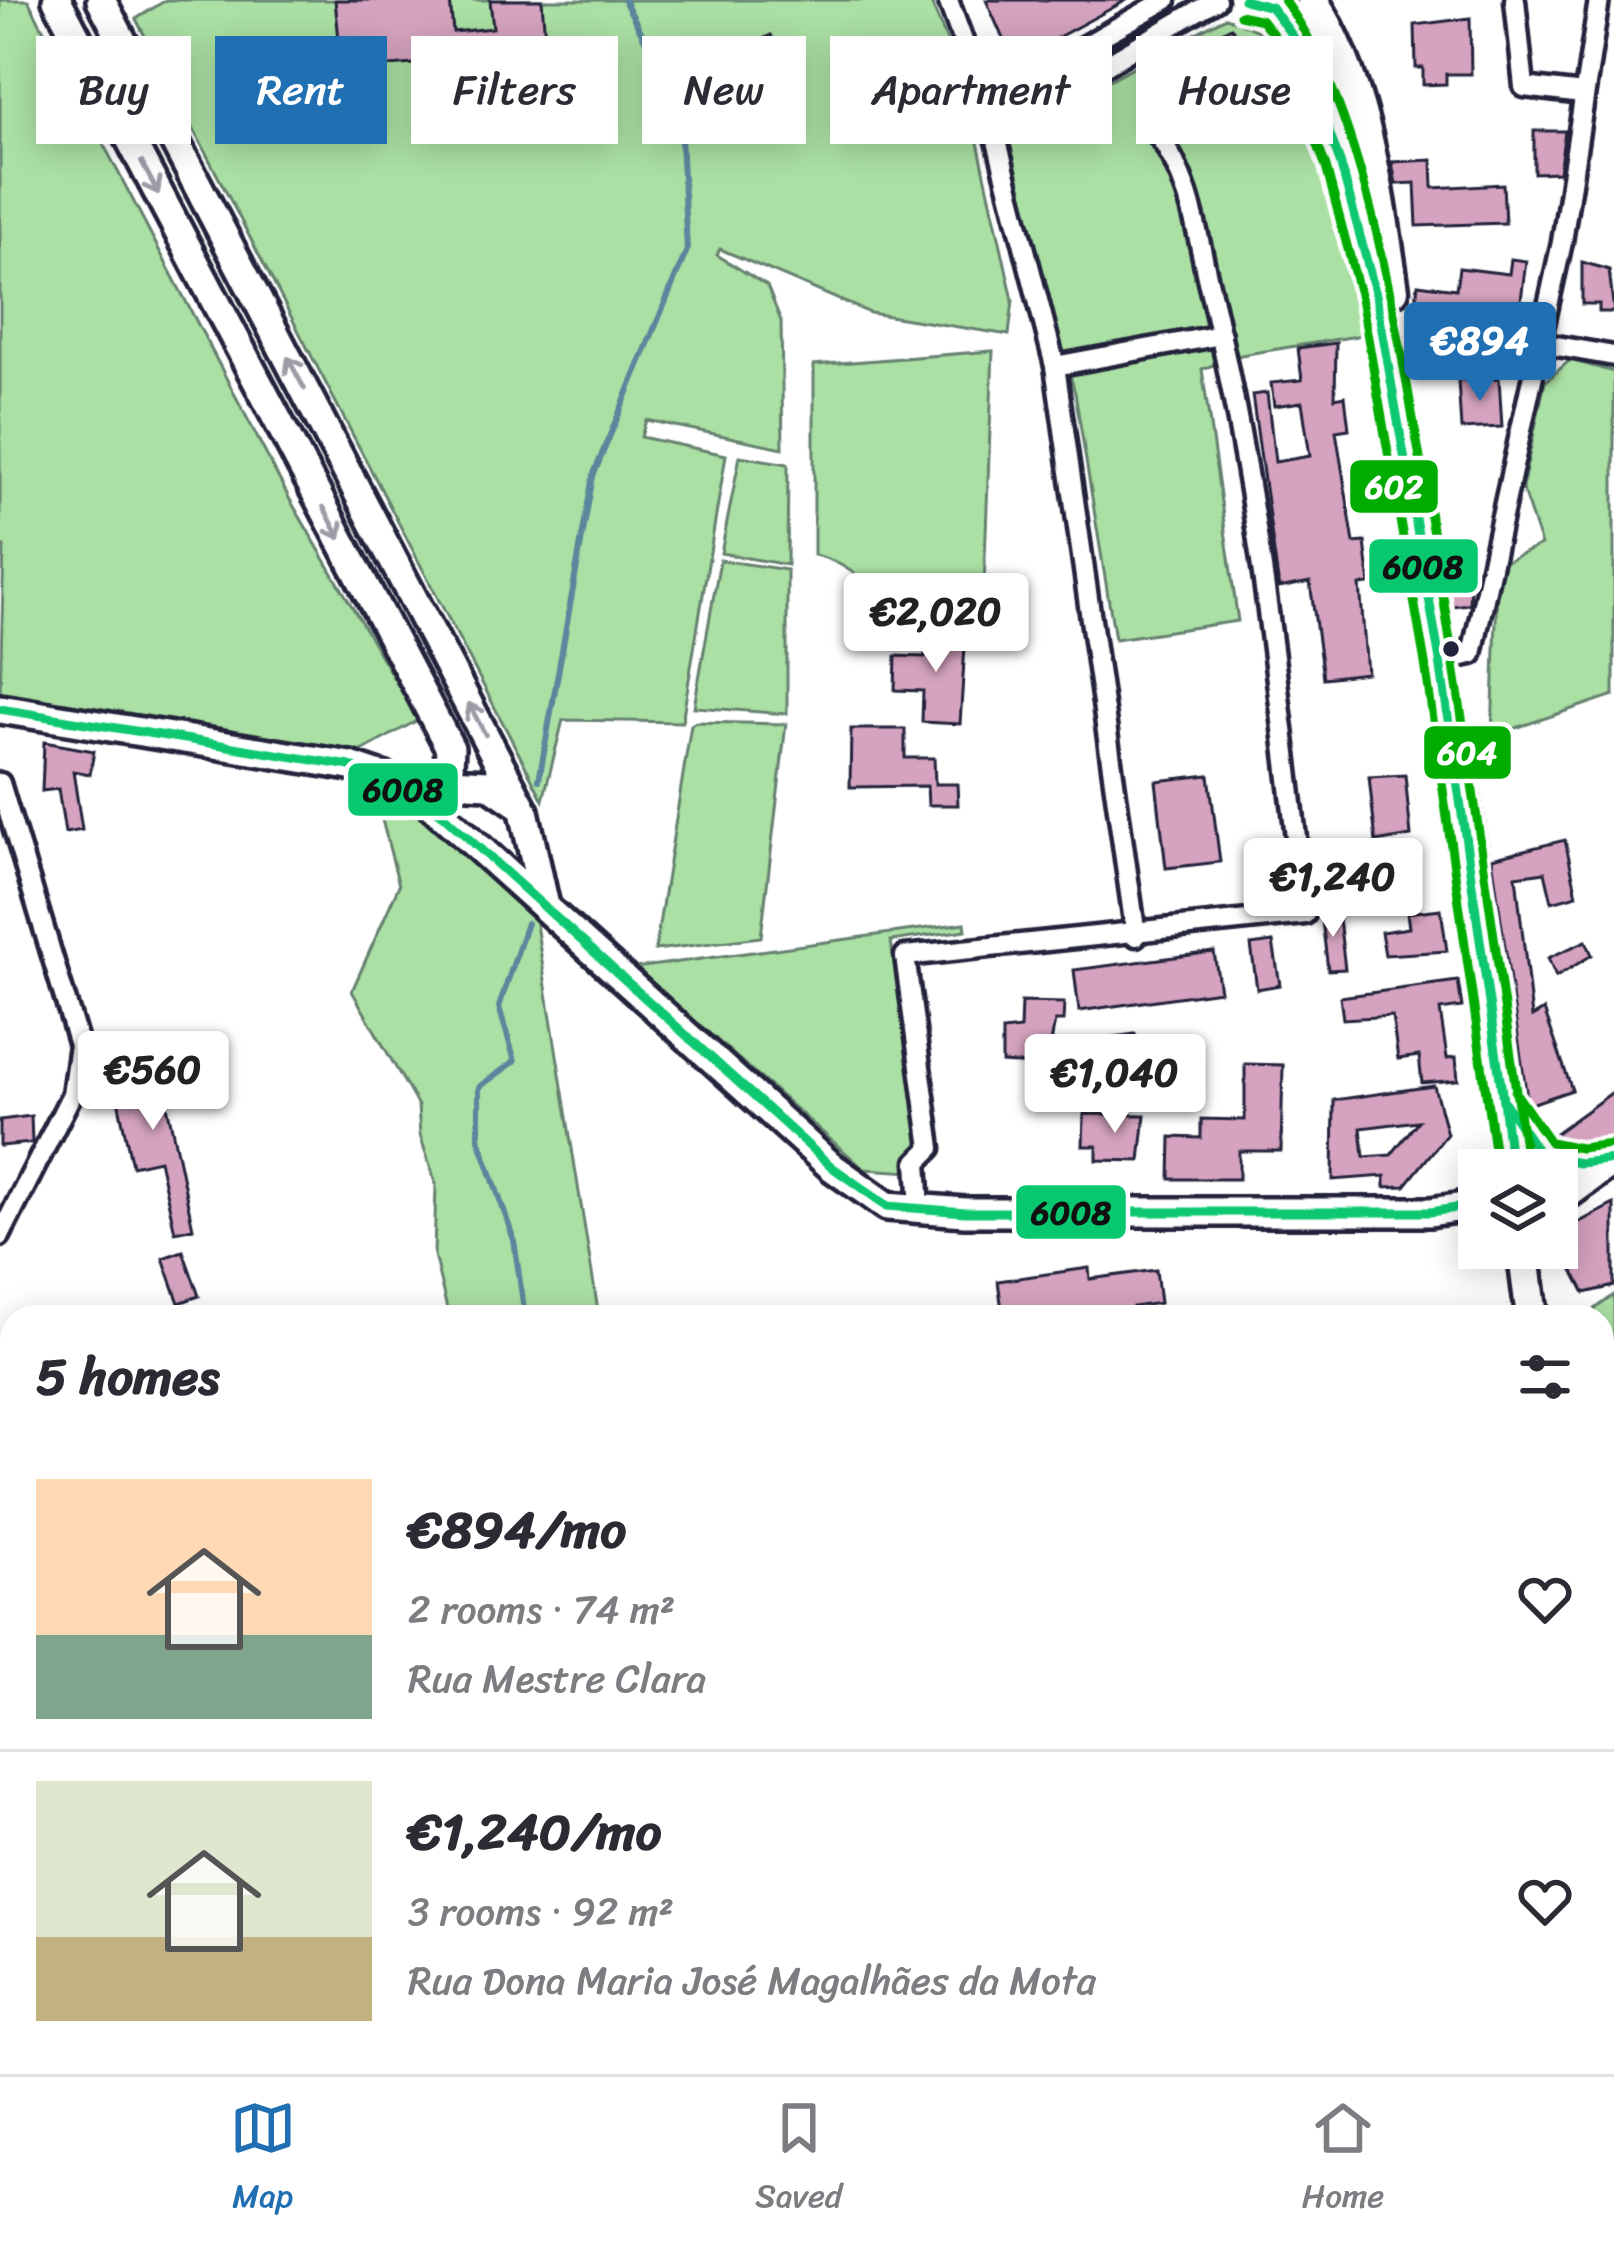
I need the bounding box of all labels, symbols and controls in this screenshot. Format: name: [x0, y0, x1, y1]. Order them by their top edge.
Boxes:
chip: Buy: [36, 36, 191, 144]
chip: Rent: [215, 36, 387, 144]
chip: Filters: [411, 36, 618, 144]
chip: New: [642, 36, 806, 144]
chip: Apartment: [830, 36, 1112, 144]
chip: House: [1136, 36, 1333, 144]
one-way arrow: [140, 160, 163, 195]
pin: €894: [1409, 302, 1551, 404]
text: €894: [1431, 306, 1529, 375]
one-way arrow: [284, 357, 307, 392]
line badge: 602: [1348, 458, 1440, 515]
text: 602: [1365, 458, 1423, 516]
one-way arrow: [321, 505, 344, 541]
line badge: 6008: [1367, 537, 1480, 595]
text: 6008: [1383, 538, 1463, 596]
pin: €2,020: [838, 573, 1034, 675]
text: €2,020: [871, 577, 1001, 646]
unlabelled marker: [1440, 638, 1462, 660]
one-way arrow: [464, 702, 487, 738]
line badge: 604: [1422, 724, 1513, 781]
text: 604: [1437, 724, 1497, 782]
line badge: 6008: [346, 761, 460, 818]
text: 6008: [363, 761, 443, 819]
pin: €1,240: [1235, 838, 1431, 940]
text: €1,240: [1271, 842, 1395, 911]
pin: €560: [82, 1031, 224, 1133]
pin: €1,040: [1017, 1034, 1213, 1136]
text: €560: [105, 1035, 201, 1104]
text: €1,040: [1052, 1038, 1178, 1107]
map controls: [1458, 1149, 1578, 1269]
button: layers: [1458, 1149, 1578, 1269]
line badge: 6008: [1014, 1183, 1128, 1241]
text: 6008: [1031, 1184, 1111, 1242]
text: 5 homes: [36, 1332, 219, 1422]
icon: filters: [1512, 1344, 1578, 1410]
text: €894/mo: [408, 1485, 626, 1575]
icon: home: [132, 1527, 276, 1671]
icon: heart: [1512, 1566, 1578, 1632]
text: 2 rooms · 74 m²: [408, 1575, 675, 1644]
text: Rua Mestre Clara: [408, 1644, 706, 1713]
text: €1,240/mo: [408, 1787, 661, 1877]
icon: home: [132, 1829, 276, 1973]
icon: heart: [1512, 1868, 1578, 1934]
text: 3 rooms · 92 m²: [408, 1877, 674, 1946]
text: Rua Dona Maria José Magalhães da Mota: [408, 1946, 1096, 2015]
tab: Map: [230, 2095, 296, 2225]
tab: Saved: [755, 2095, 842, 2225]
tab: Home: [1302, 2095, 1384, 2225]

